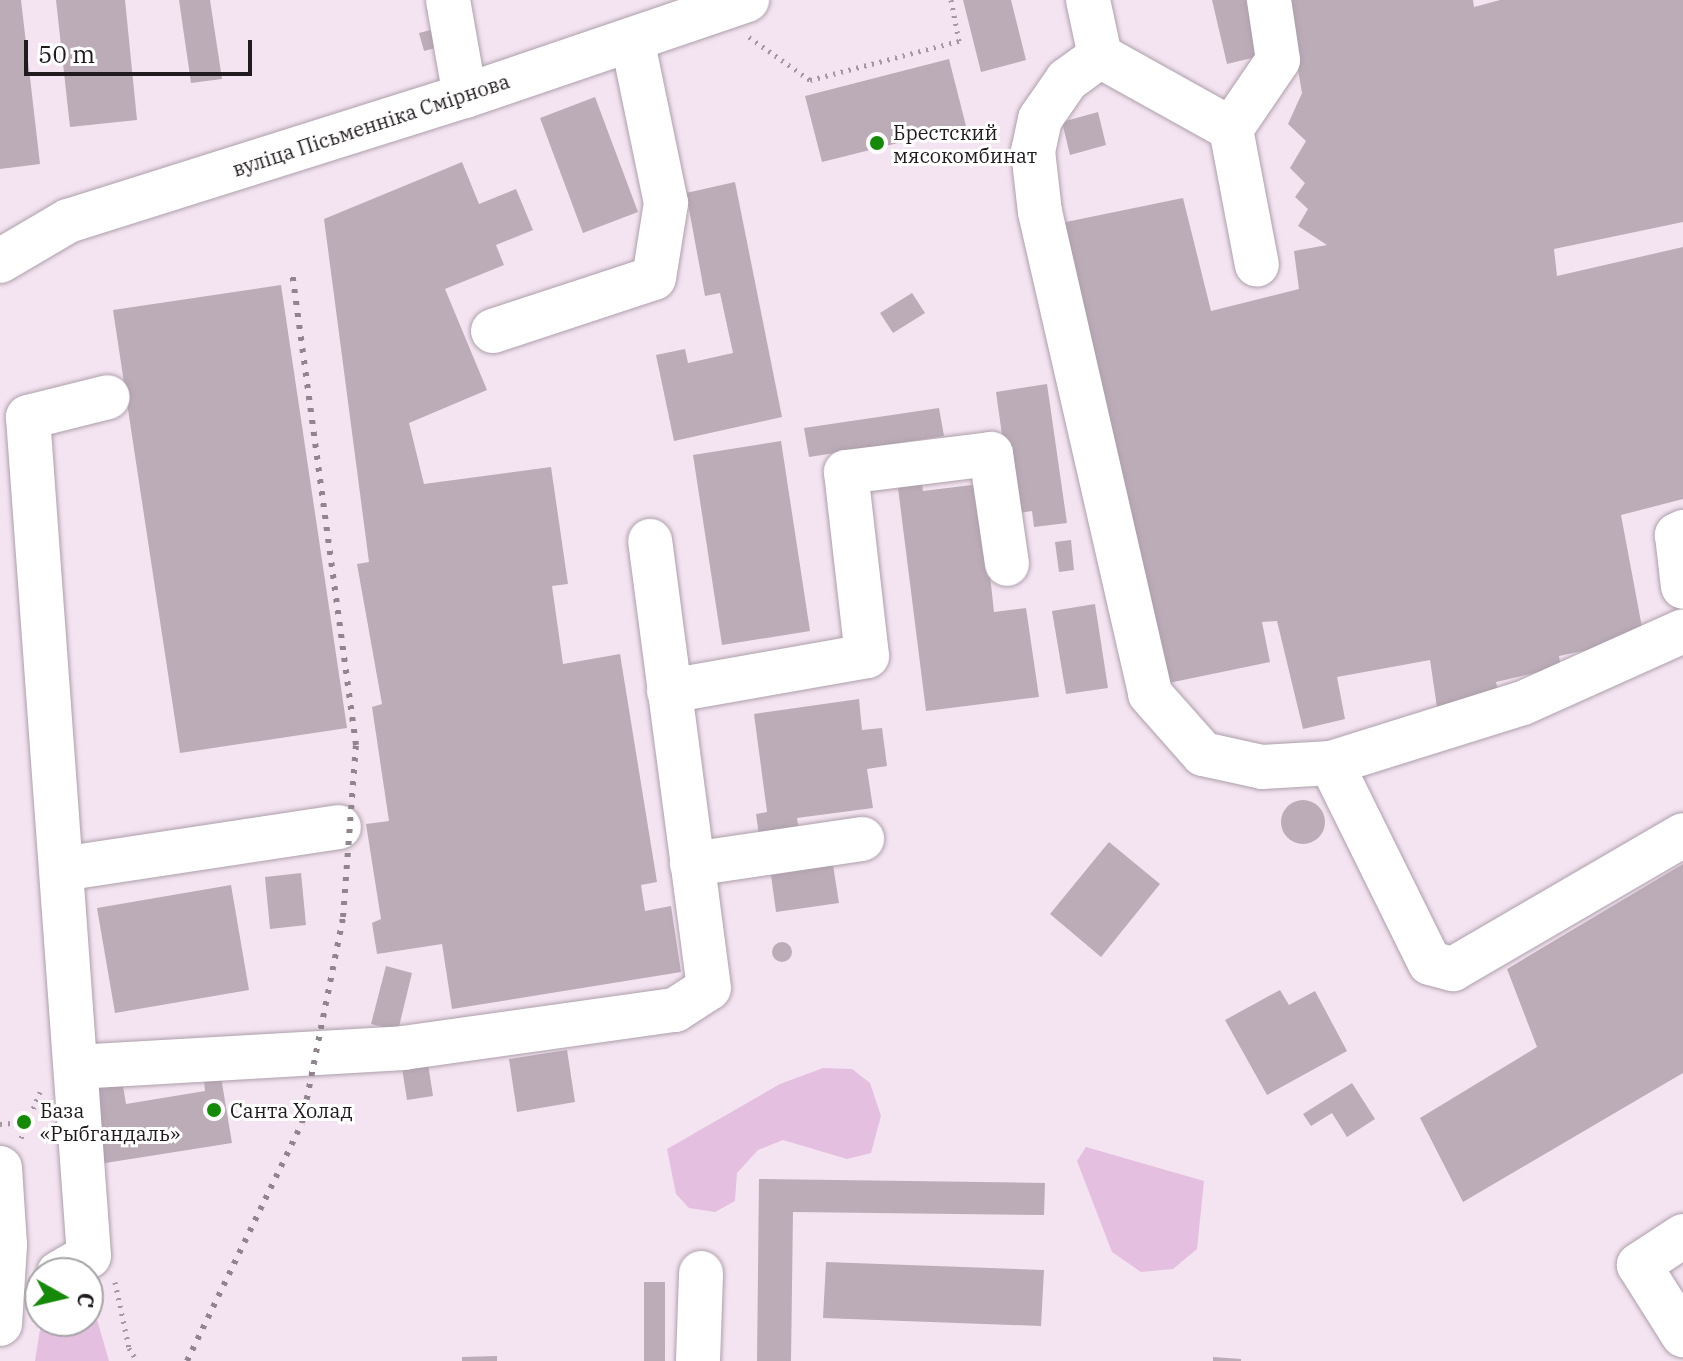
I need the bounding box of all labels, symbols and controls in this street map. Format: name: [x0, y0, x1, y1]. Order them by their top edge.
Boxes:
scale bar: [28, 24, 256, 74]
text: 50 m: [38, 38, 95, 70]
street label: вуліца Пісьменніка Смірнова: [229, 69, 513, 181]
place label: Брестский мясокомбинат: [893, 120, 1037, 167]
marker: Брестский мясокомбинат: [868, 134, 886, 152]
place label: База «Рыбгандаль»: [40, 1098, 180, 1145]
place label: Санта Холад: [230, 1098, 353, 1122]
marker: Санта Холад: [205, 1101, 223, 1119]
marker: База «Рыбгандаль»: [15, 1113, 33, 1131]
north arrow: [24, 1257, 104, 1337]
text: С: [71, 1291, 102, 1309]

